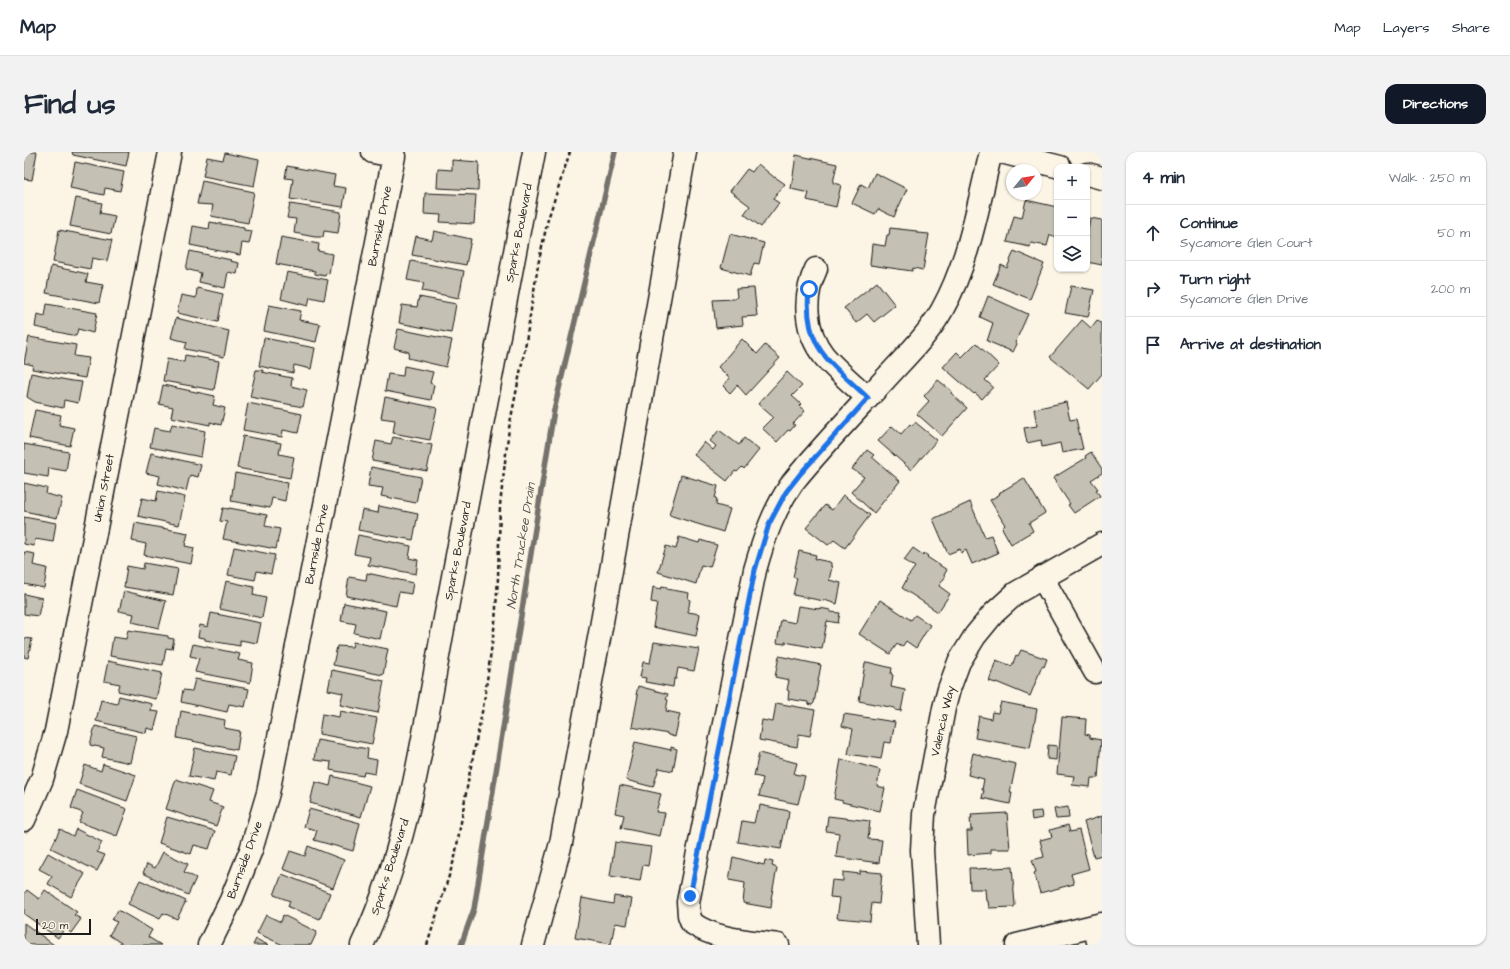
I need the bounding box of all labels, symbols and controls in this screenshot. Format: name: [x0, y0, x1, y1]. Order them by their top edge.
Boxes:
text: Map: [20, 14, 56, 41]
text: Map: [1334, 18, 1361, 38]
text: Layers: [1383, 18, 1430, 38]
text: Share: [1452, 18, 1490, 38]
button: Directions: [1385, 84, 1486, 124]
text: Find us: [24, 85, 115, 124]
north arrow: [1006, 164, 1042, 200]
map controls: [1054, 164, 1090, 272]
button: +: [1054, 164, 1090, 200]
text: 4 min: [1142, 166, 1185, 190]
text: Walk · 250 m: [1389, 169, 1470, 187]
street label: Sparks Boulevard: [501, 182, 537, 284]
street label: Burnside Drive: [364, 184, 396, 268]
button: −: [1054, 200, 1090, 236]
text: Continue: [1180, 213, 1238, 234]
icon: ahead: [1142, 222, 1164, 244]
text: 50 m: [1437, 224, 1470, 242]
text: Sycamore Glen Court: [1180, 234, 1313, 252]
button: layers: [1054, 236, 1090, 272]
text: Turn right: [1180, 269, 1251, 290]
icon: right: [1142, 278, 1164, 300]
route start: [800, 280, 818, 298]
text: 200 m: [1431, 280, 1470, 298]
text: Sycamore Glen Drive: [1180, 290, 1308, 308]
icon: arrive: [1142, 334, 1164, 356]
text: Arrive at destination: [1180, 334, 1321, 355]
street label: Union Street: [89, 452, 119, 524]
water label: North Truckee Drain: [502, 480, 540, 610]
street label: Sparks Boulevard: [440, 500, 476, 602]
street label: Burnside Drive: [301, 502, 333, 586]
street label: Valencia Way: [927, 683, 960, 758]
street label: Sparks Boulevard: [366, 817, 414, 917]
street label: Burnside Drive: [223, 818, 267, 901]
route end: [681, 887, 699, 905]
scale bar: [36, 917, 91, 936]
text: 20 m: [42, 918, 68, 933]

